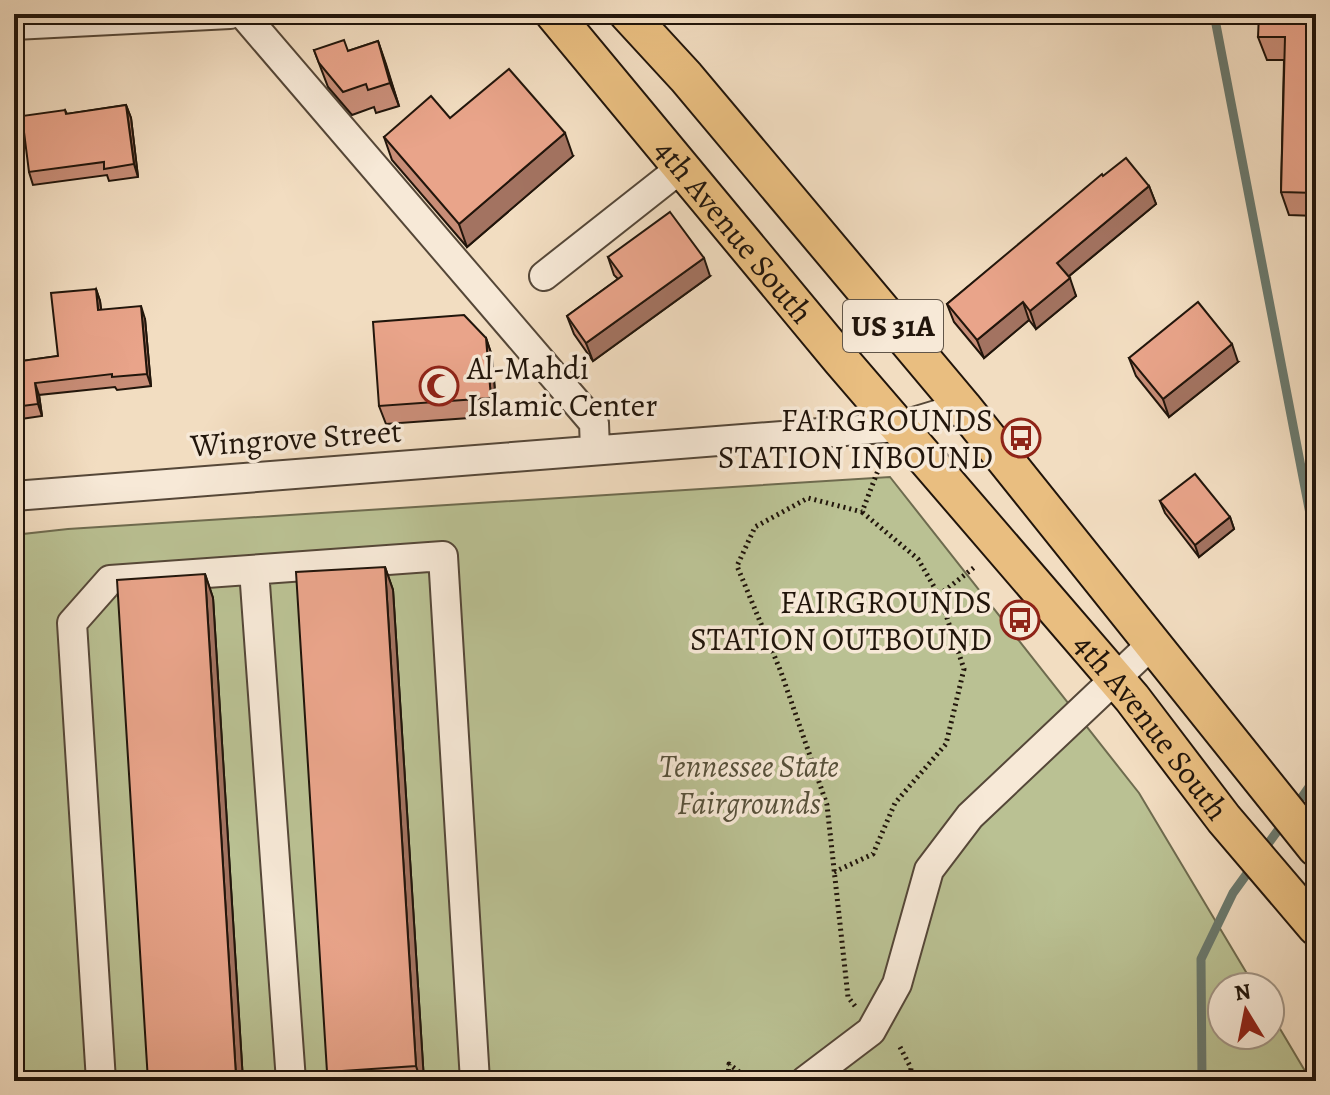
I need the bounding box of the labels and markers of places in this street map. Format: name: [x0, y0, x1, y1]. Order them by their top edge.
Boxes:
place label: Al-Mahdi Islamic Center: [466, 346, 657, 427]
mosque icon: Al-Mahdi Islamic Center: [418, 365, 460, 407]
place label: FAIRGROUNDS STATION INBOUND: [718, 398, 993, 479]
bus stop icon: FAIRGROUNDS STATION INBOUND: [1000, 417, 1042, 459]
place label: FAIRGROUNDS STATION OUTBOUND: [690, 580, 992, 661]
bus stop icon: FAIRGROUNDS STATION OUTBOUND: [999, 599, 1041, 641]

